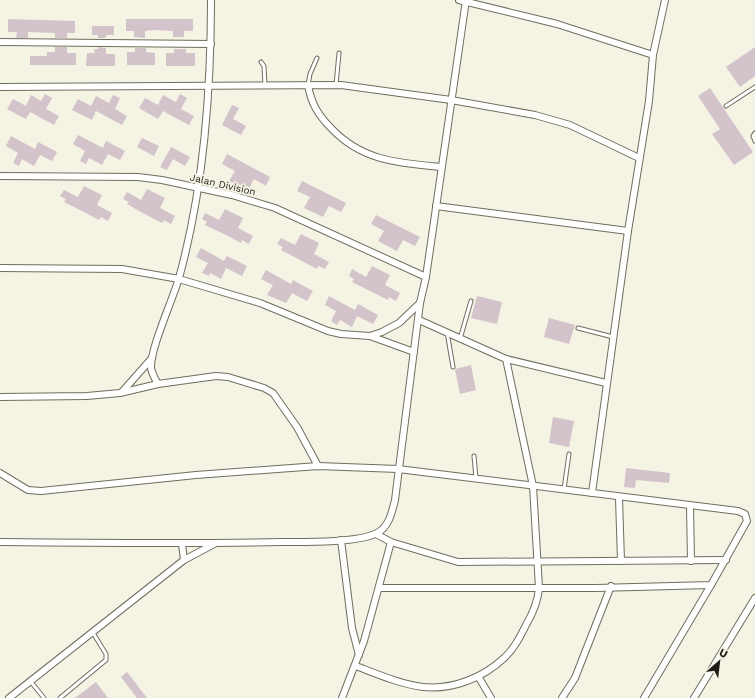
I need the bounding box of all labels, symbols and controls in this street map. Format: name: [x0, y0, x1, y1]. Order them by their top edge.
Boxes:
street label: Jalan Division: [189, 172, 257, 197]
north arrow: [699, 642, 739, 682]
text: U: [717, 646, 730, 661]

